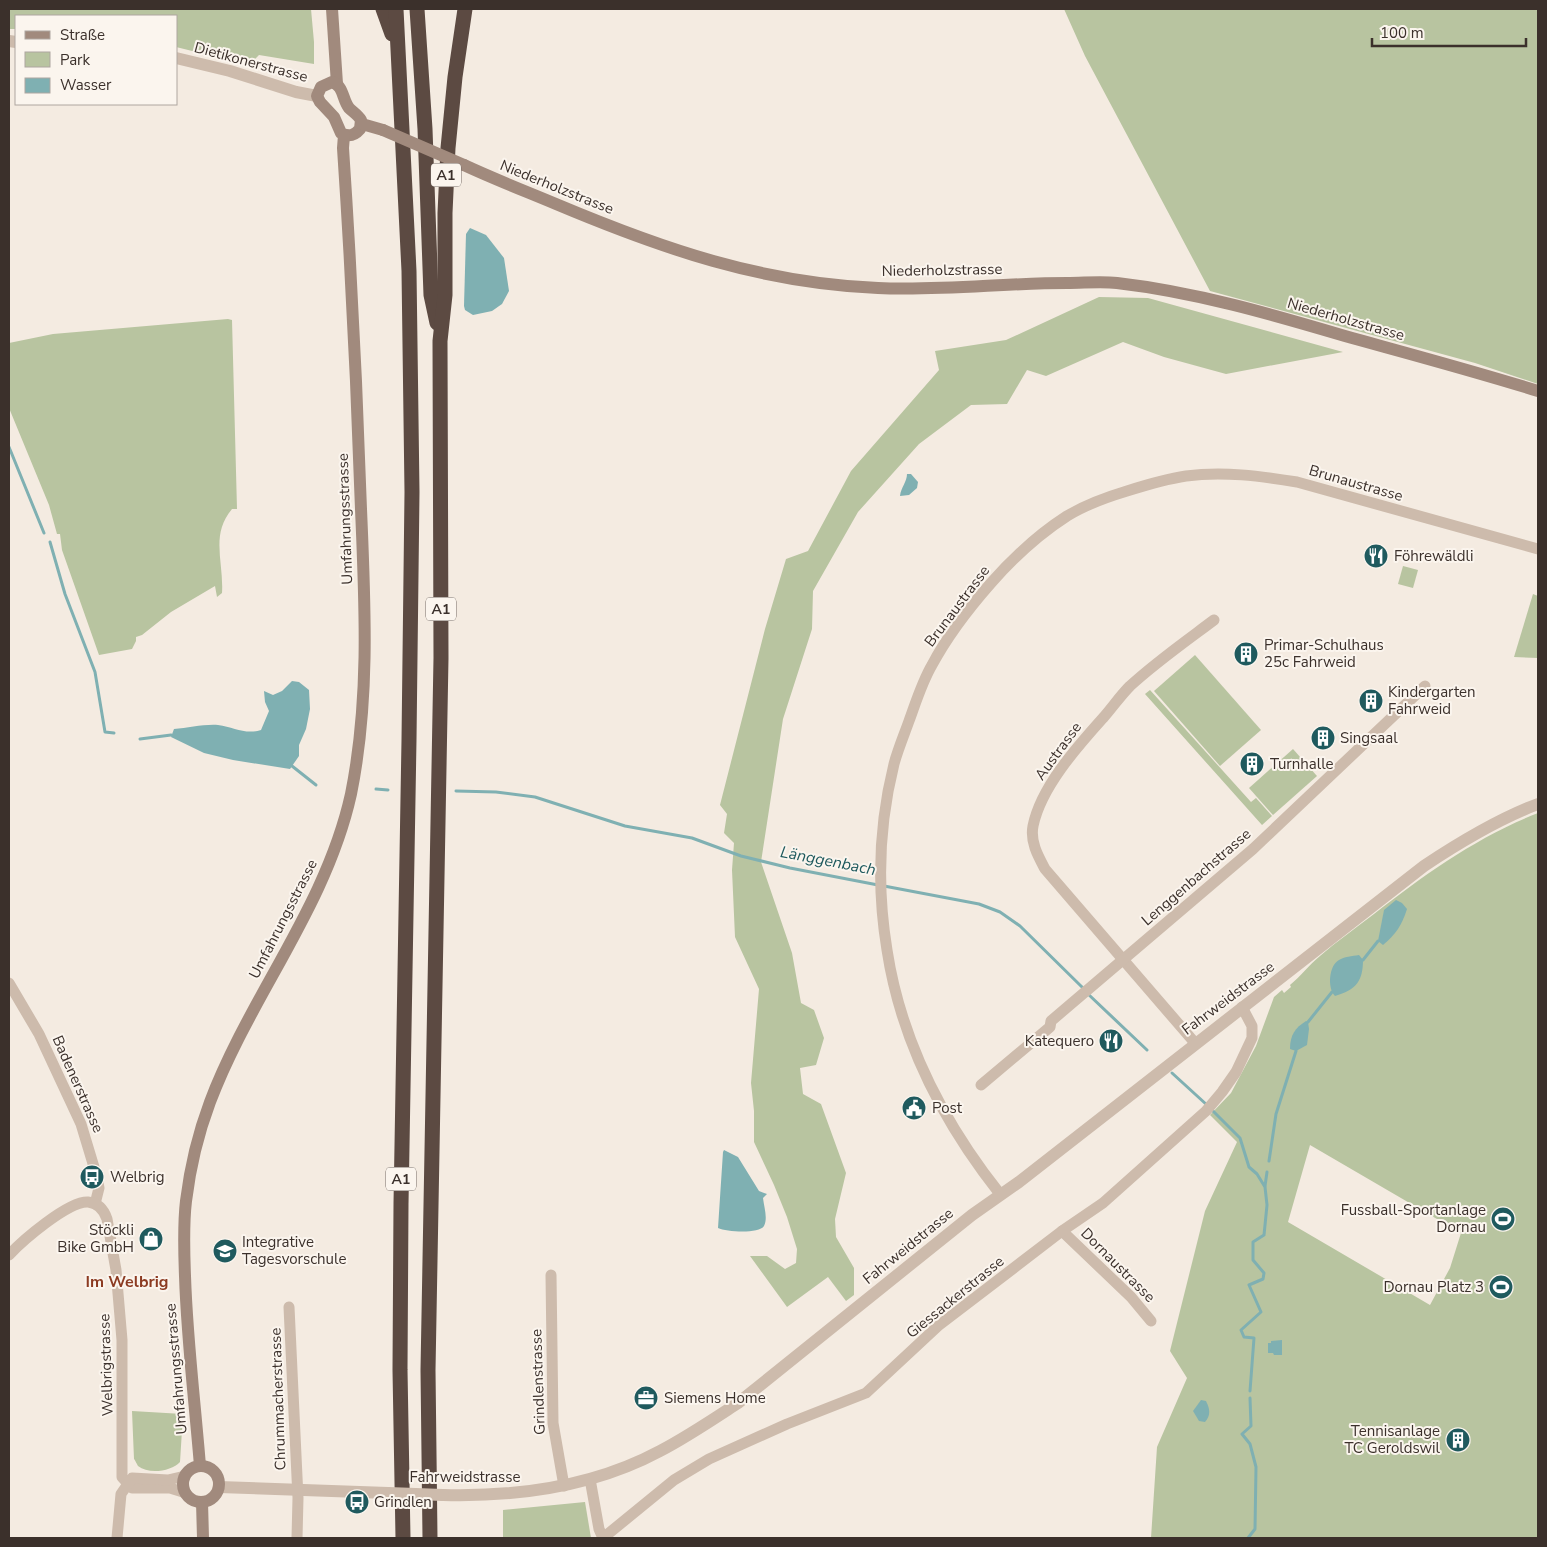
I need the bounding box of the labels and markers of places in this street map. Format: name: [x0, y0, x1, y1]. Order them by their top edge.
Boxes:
restaurant icon: Föhrewäldli: [1363, 543, 1389, 569]
place label: Föhrewäldli: [1394, 546, 1473, 566]
place label: Primar-Schulhaus 25c Fahrweid: [1264, 635, 1384, 672]
building icon: Primar-Schulhaus 25c Fahrweid: [1233, 641, 1259, 667]
place label: Kindergarten Fahrweid: [1388, 682, 1476, 719]
building icon: Kindergarten Fahrweid: [1358, 688, 1384, 714]
building icon: Singsaal: [1310, 725, 1336, 751]
place label: Singsaal: [1340, 728, 1398, 748]
building icon: Turnhalle: [1239, 751, 1265, 777]
place label: Turnhalle: [1270, 754, 1334, 774]
restaurant icon: Katequero: [1098, 1028, 1124, 1054]
place label: Katequero: [1025, 1031, 1094, 1051]
public building icon: Post: [901, 1095, 927, 1121]
place label: Post: [932, 1098, 963, 1118]
bus stop icon: Welbrig: [79, 1164, 105, 1190]
place label: Welbrig: [110, 1167, 164, 1187]
place label: Fussball-Sportanlage Dornau: [1341, 1200, 1486, 1237]
sports icon: Fussball-Sportanlage Dornau: [1490, 1206, 1516, 1232]
place label: Stöckli Bike GmbH: [57, 1220, 134, 1257]
shop icon: Stöckli Bike GmbH: [138, 1226, 164, 1252]
place label: Integrative Tagesvorschule: [242, 1232, 346, 1269]
school or university icon: Integrative Tagesvorschule: [212, 1238, 238, 1264]
sports icon: Dornau Platz 3: [1488, 1274, 1514, 1300]
place label: Dornau Platz 3: [1383, 1277, 1484, 1297]
office icon: Siemens Home: [633, 1385, 659, 1411]
place label: Siemens Home: [664, 1388, 766, 1408]
place label: Tennisanlage TC Geroldswil: [1344, 1421, 1441, 1458]
building icon: Tennisanlage TC Geroldswil: [1445, 1427, 1471, 1453]
bus stop icon: Grindlen: [344, 1489, 370, 1515]
place label: Grindlen: [374, 1492, 432, 1512]

